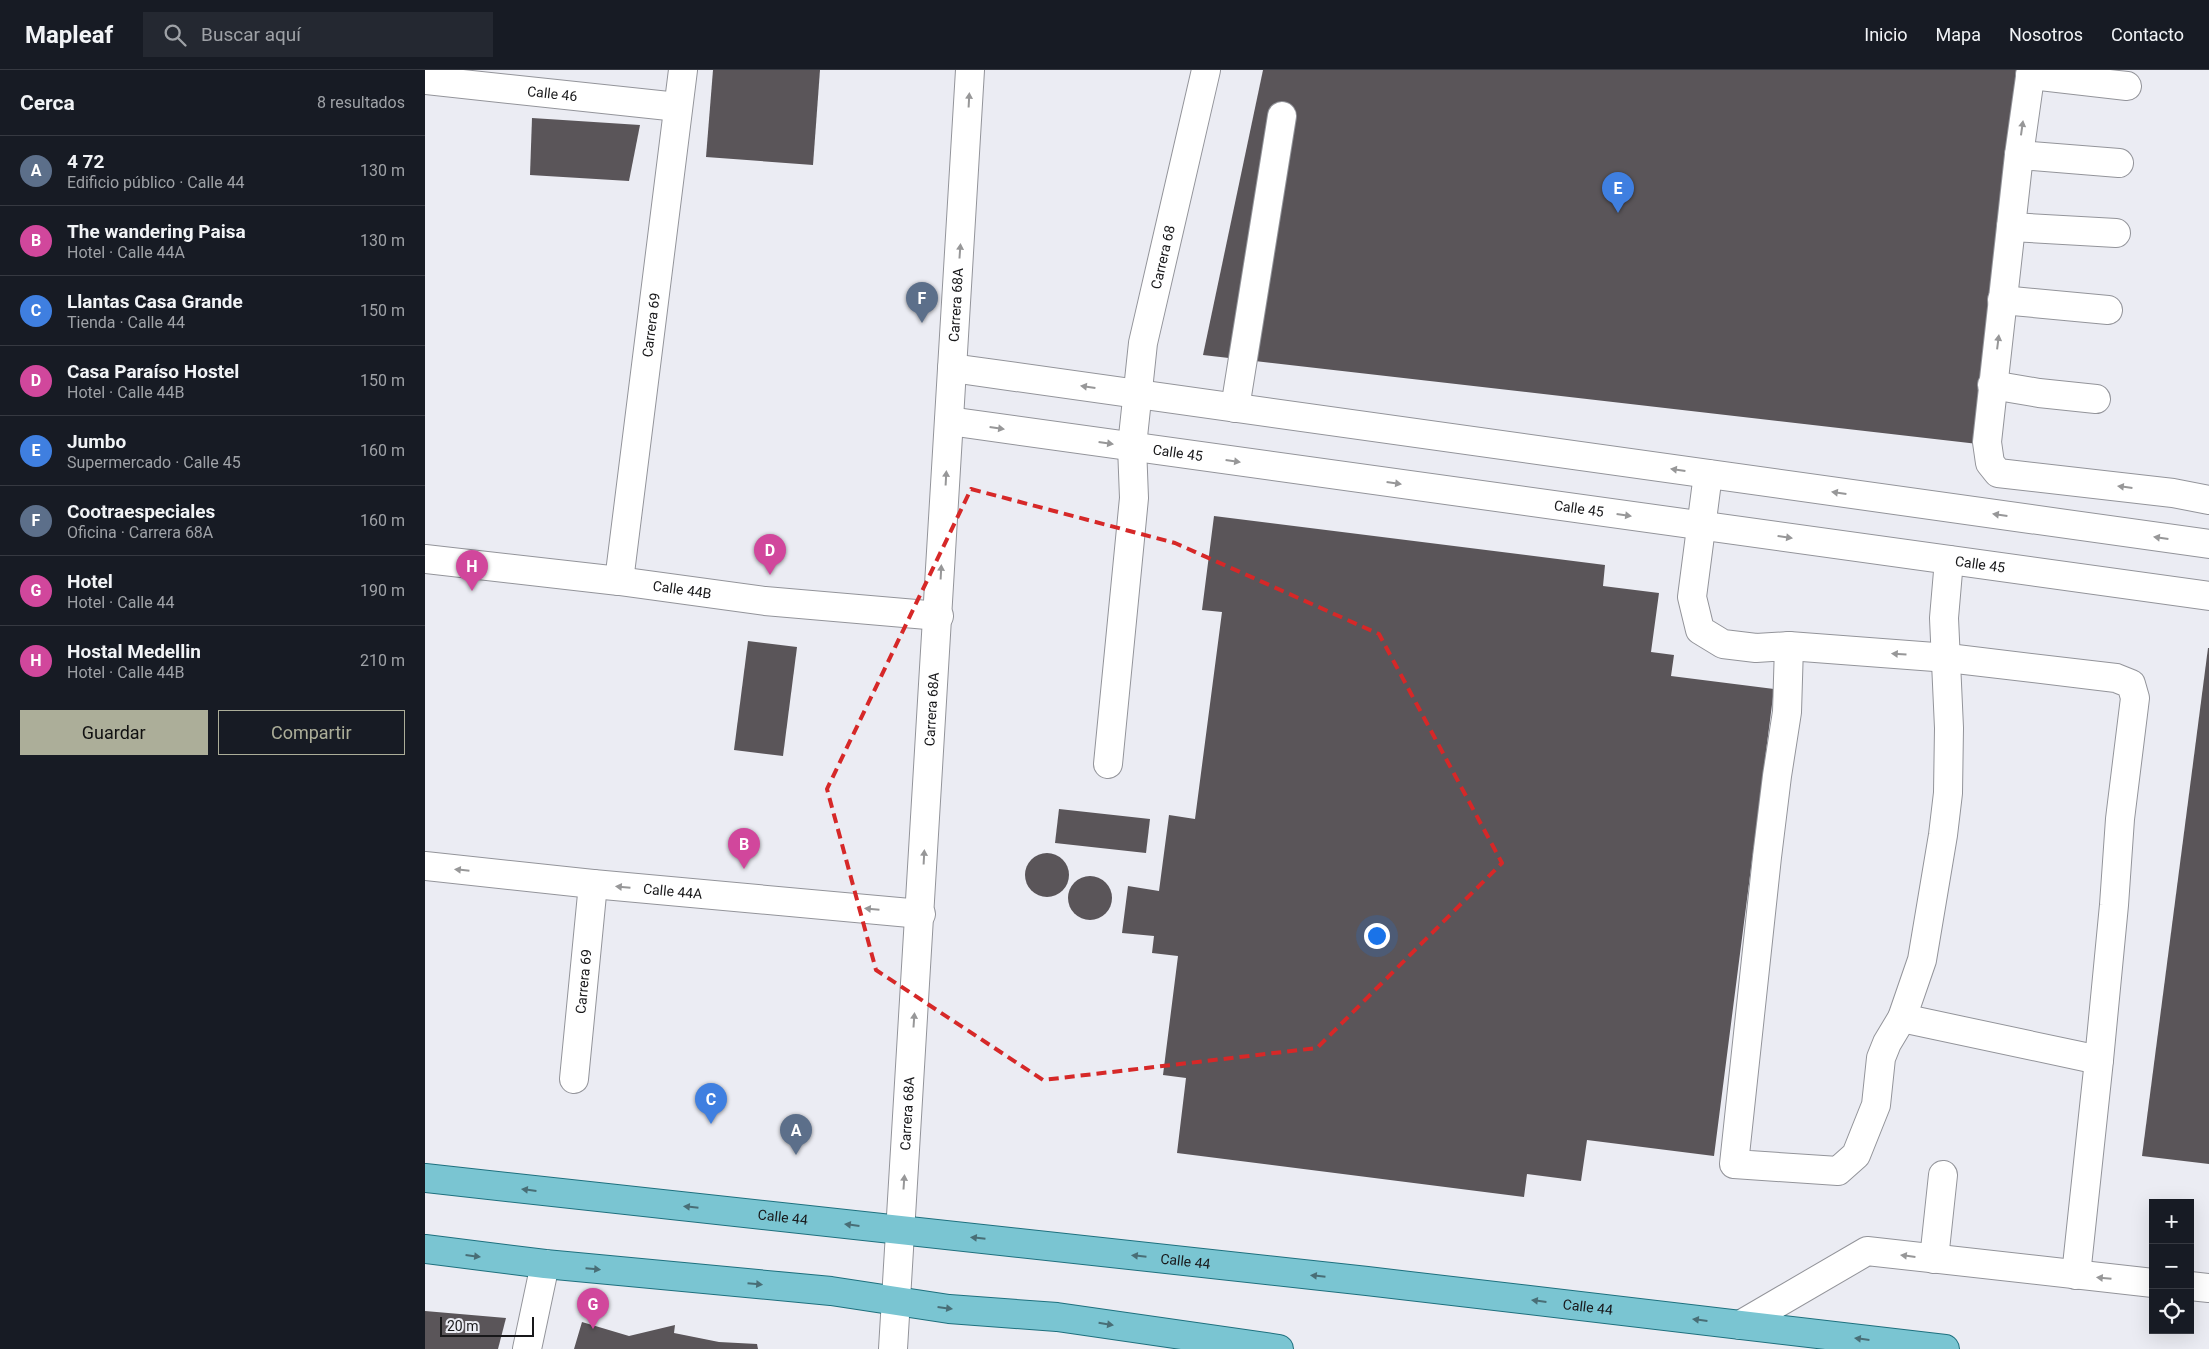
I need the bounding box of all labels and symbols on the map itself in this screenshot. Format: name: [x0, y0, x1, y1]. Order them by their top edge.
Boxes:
street label: Calle 46: [526, 83, 578, 104]
one-way arrow: [965, 92, 973, 108]
one-way arrow: [2019, 120, 2027, 136]
pin: E: [1602, 172, 1634, 213]
street label: Carrera 68: [1148, 224, 1178, 291]
one-way arrow: [956, 242, 964, 258]
street label: Carrera 68A: [946, 267, 966, 342]
pin: F: [906, 282, 938, 323]
street label: Carrera 69: [639, 292, 663, 358]
one-way arrow: [1994, 333, 2002, 349]
one-way arrow: [1080, 383, 1096, 391]
one-way arrow: [989, 424, 1005, 432]
one-way arrow: [1098, 439, 1114, 447]
street label: Calle 45: [1152, 441, 1204, 464]
one-way arrow: [1225, 457, 1241, 465]
one-way arrow: [1670, 466, 1686, 474]
one-way arrow: [943, 470, 951, 486]
one-way arrow: [1386, 479, 1402, 487]
one-way arrow: [2116, 483, 2132, 491]
one-way arrow: [1831, 488, 1847, 496]
street label: Calle 45: [1553, 497, 1605, 520]
one-way arrow: [1616, 511, 1632, 519]
one-way arrow: [1991, 511, 2007, 519]
one-way arrow: [1777, 533, 1793, 541]
one-way arrow: [2152, 533, 2168, 541]
pin: D: [754, 534, 786, 575]
pin: H: [456, 550, 488, 591]
street label: Calle 45: [1954, 553, 2006, 576]
one-way arrow: [938, 563, 946, 579]
street label: Calle 44B: [652, 578, 712, 602]
one-way arrow: [1891, 650, 1907, 658]
street label: Carrera 68A: [921, 672, 942, 747]
pin: B: [728, 828, 760, 869]
one-way arrow: [921, 849, 929, 865]
one-way arrow: [454, 866, 470, 874]
street label: Calle 44A: [642, 881, 703, 902]
one-way arrow: [615, 883, 631, 891]
one-way arrow: [864, 905, 880, 913]
your location: [1364, 923, 1390, 949]
street label: Carrera 69: [572, 948, 595, 1015]
one-way arrow: [911, 1011, 919, 1027]
street label: Carrera 68A: [897, 1076, 917, 1151]
pin: C: [695, 1083, 727, 1124]
pin: A: [780, 1114, 812, 1155]
one-way arrow: [900, 1174, 908, 1190]
one-way arrow: [521, 1186, 537, 1194]
one-way arrow: [682, 1203, 698, 1211]
street label: Calle 44: [757, 1206, 809, 1228]
one-way arrow: [844, 1221, 860, 1229]
one-way arrow: [969, 1234, 985, 1242]
street label: Calle 44: [1160, 1250, 1211, 1272]
one-way arrow: [466, 1252, 482, 1260]
one-way arrow: [1131, 1252, 1147, 1260]
one-way arrow: [1900, 1252, 1916, 1260]
one-way arrow: [586, 1265, 602, 1273]
one-way arrow: [1310, 1272, 1326, 1280]
one-way arrow: [2096, 1274, 2112, 1282]
one-way arrow: [748, 1280, 764, 1288]
pin: G: [577, 1288, 609, 1329]
street label: Calle 44: [1562, 1296, 1614, 1318]
one-way arrow: [1531, 1297, 1547, 1305]
one-way arrow: [937, 1305, 953, 1313]
scale bar: [440, 1314, 534, 1337]
one-way arrow: [1692, 1316, 1708, 1324]
one-way arrow: [1099, 1321, 1115, 1329]
one-way arrow: [1853, 1335, 1869, 1343]

